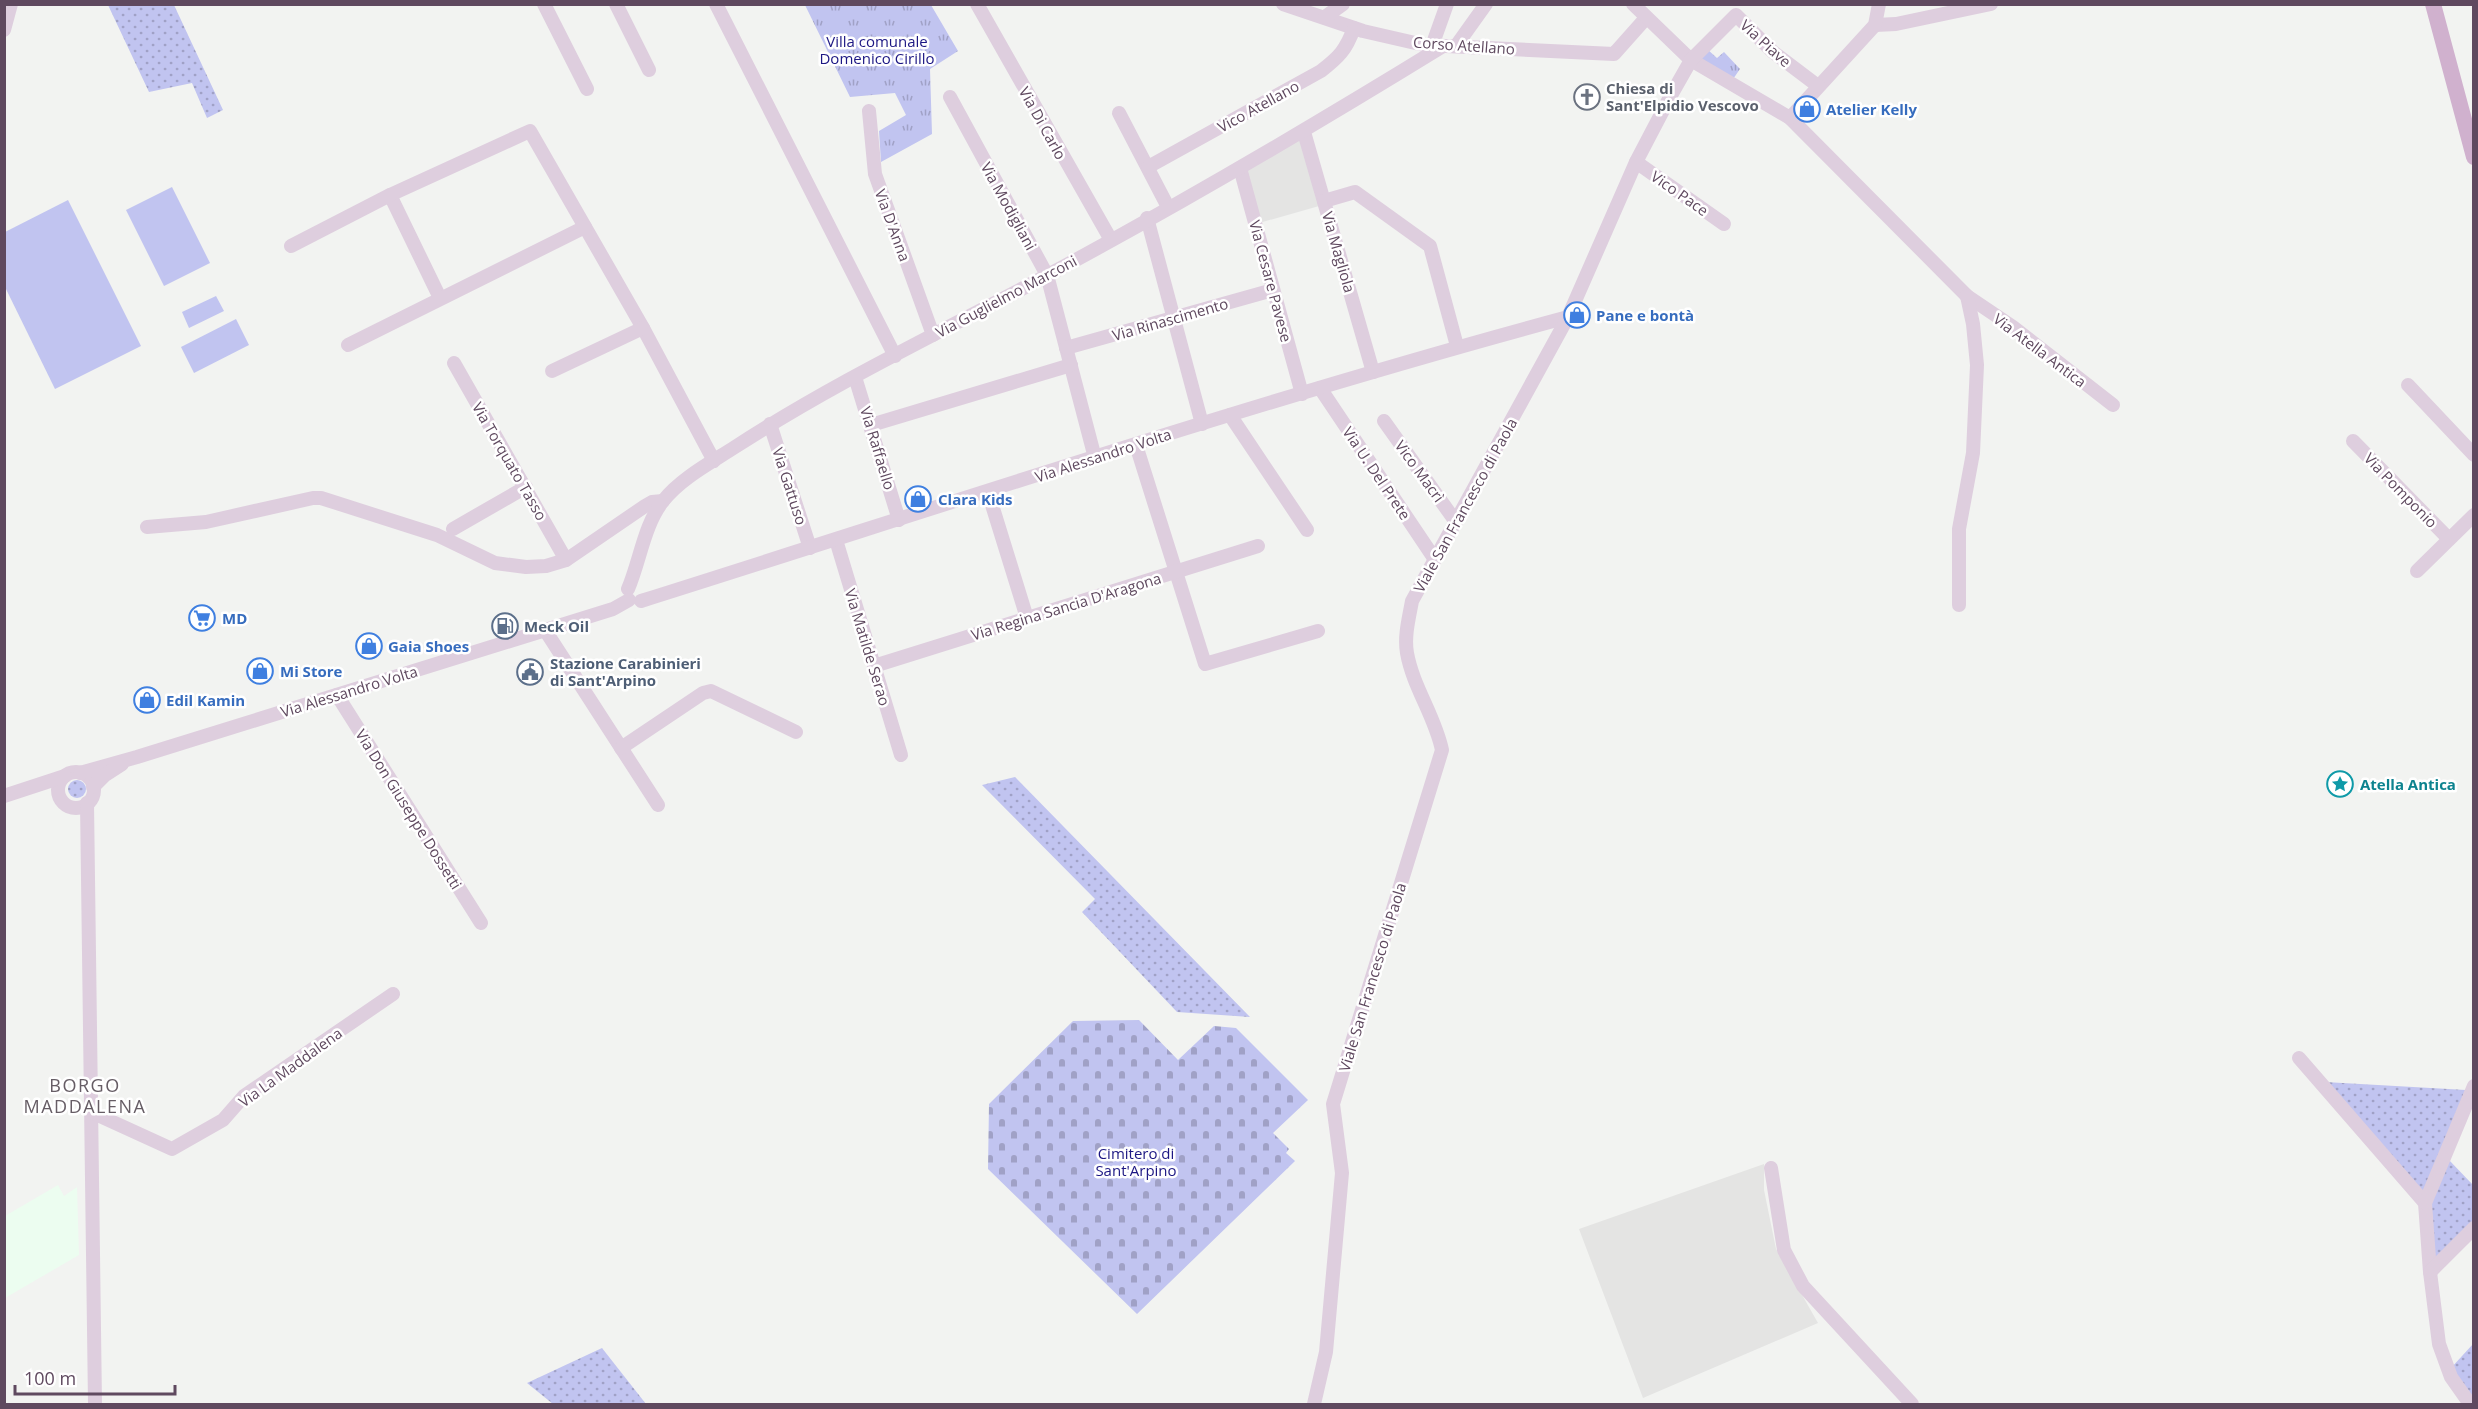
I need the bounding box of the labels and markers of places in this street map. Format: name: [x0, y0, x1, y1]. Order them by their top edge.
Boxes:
place label: Chiesa di Sant'Elpidio Vescovo: [1606, 78, 1759, 115]
church icon: Chiesa di Sant'Elpidio Vescovo: [1572, 82, 1602, 112]
shop icon: Atelier Kelly: [1792, 94, 1822, 124]
place label: Atelier Kelly: [1826, 99, 1917, 119]
shop icon: Pane e bontà: [1562, 300, 1592, 330]
place label: Pane e bontà: [1596, 305, 1694, 325]
shop icon: Clara Kids: [903, 484, 933, 514]
place label: Clara Kids: [938, 489, 1012, 509]
supermarket icon: MD: [187, 603, 217, 633]
place label: MD: [222, 608, 247, 628]
fuel station icon: Meck Oil: [490, 611, 520, 641]
place label: Meck Oil: [524, 616, 589, 636]
shop icon: Gaia Shoes: [354, 631, 384, 661]
place label: Gaia Shoes: [388, 636, 469, 656]
place label: Stazione Carabinieri di Sant'Arpino: [550, 653, 701, 690]
shop icon: Mi Store: [245, 656, 275, 686]
public building icon: Stazione Carabinieri di Sant'Arpino: [515, 657, 545, 687]
place label: Mi Store: [280, 661, 342, 681]
shop icon: Edil Kamin: [132, 685, 162, 715]
place label: Edil Kamin: [166, 690, 245, 710]
place icon: Atella Antica: [2325, 769, 2355, 799]
place label: Atella Antica: [2360, 774, 2456, 794]

